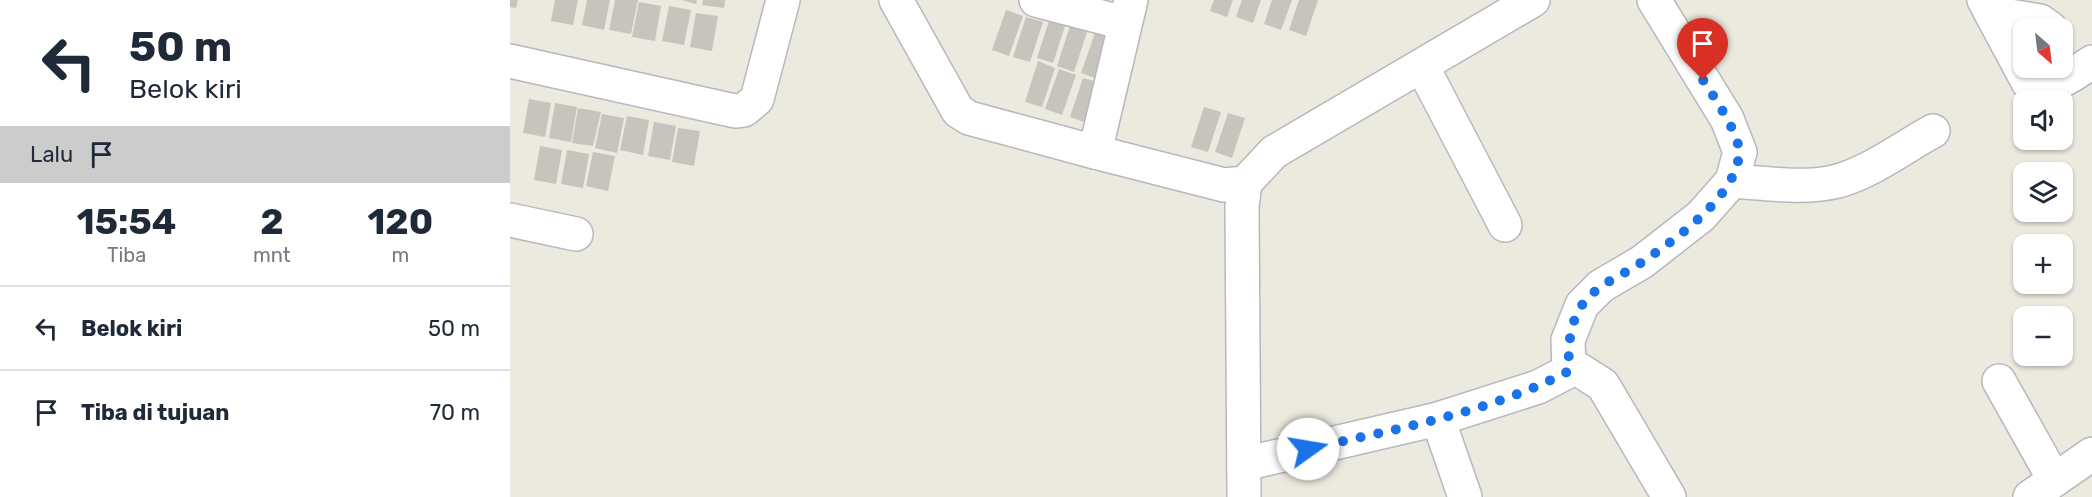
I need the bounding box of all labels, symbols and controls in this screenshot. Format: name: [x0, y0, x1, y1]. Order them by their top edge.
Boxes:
pin: [1677, 18, 1728, 80]
north arrow: [2013, 18, 2073, 78]
map controls: [2013, 18, 2073, 366]
text: 50 m: [129, 22, 232, 72]
icon: left: [30, 24, 108, 102]
icon: arrive: [1686, 27, 1719, 60]
text: Belok kiri: [129, 73, 242, 105]
button: sound: [2013, 90, 2073, 150]
icon: arrive: [85, 138, 118, 171]
text: Lalu: [30, 141, 73, 168]
button: layers: [2013, 162, 2073, 222]
text: 15:54: [77, 200, 176, 243]
text: 2: [260, 200, 284, 243]
text: 120: [367, 200, 433, 243]
button: +: [2013, 234, 2073, 294]
text: Tiba: [107, 243, 146, 267]
text: mnt: [253, 243, 291, 267]
text: m: [391, 243, 409, 267]
button: −: [2013, 306, 2073, 366]
icon: left: [30, 312, 63, 345]
text: Belok kiri: [81, 315, 182, 342]
text: 50 m: [428, 315, 480, 342]
icon: arrive: [30, 396, 63, 429]
text: Tiba di tujuan: [81, 399, 229, 426]
text: 70 m: [430, 399, 480, 426]
position arrow: [1276, 417, 1340, 481]

